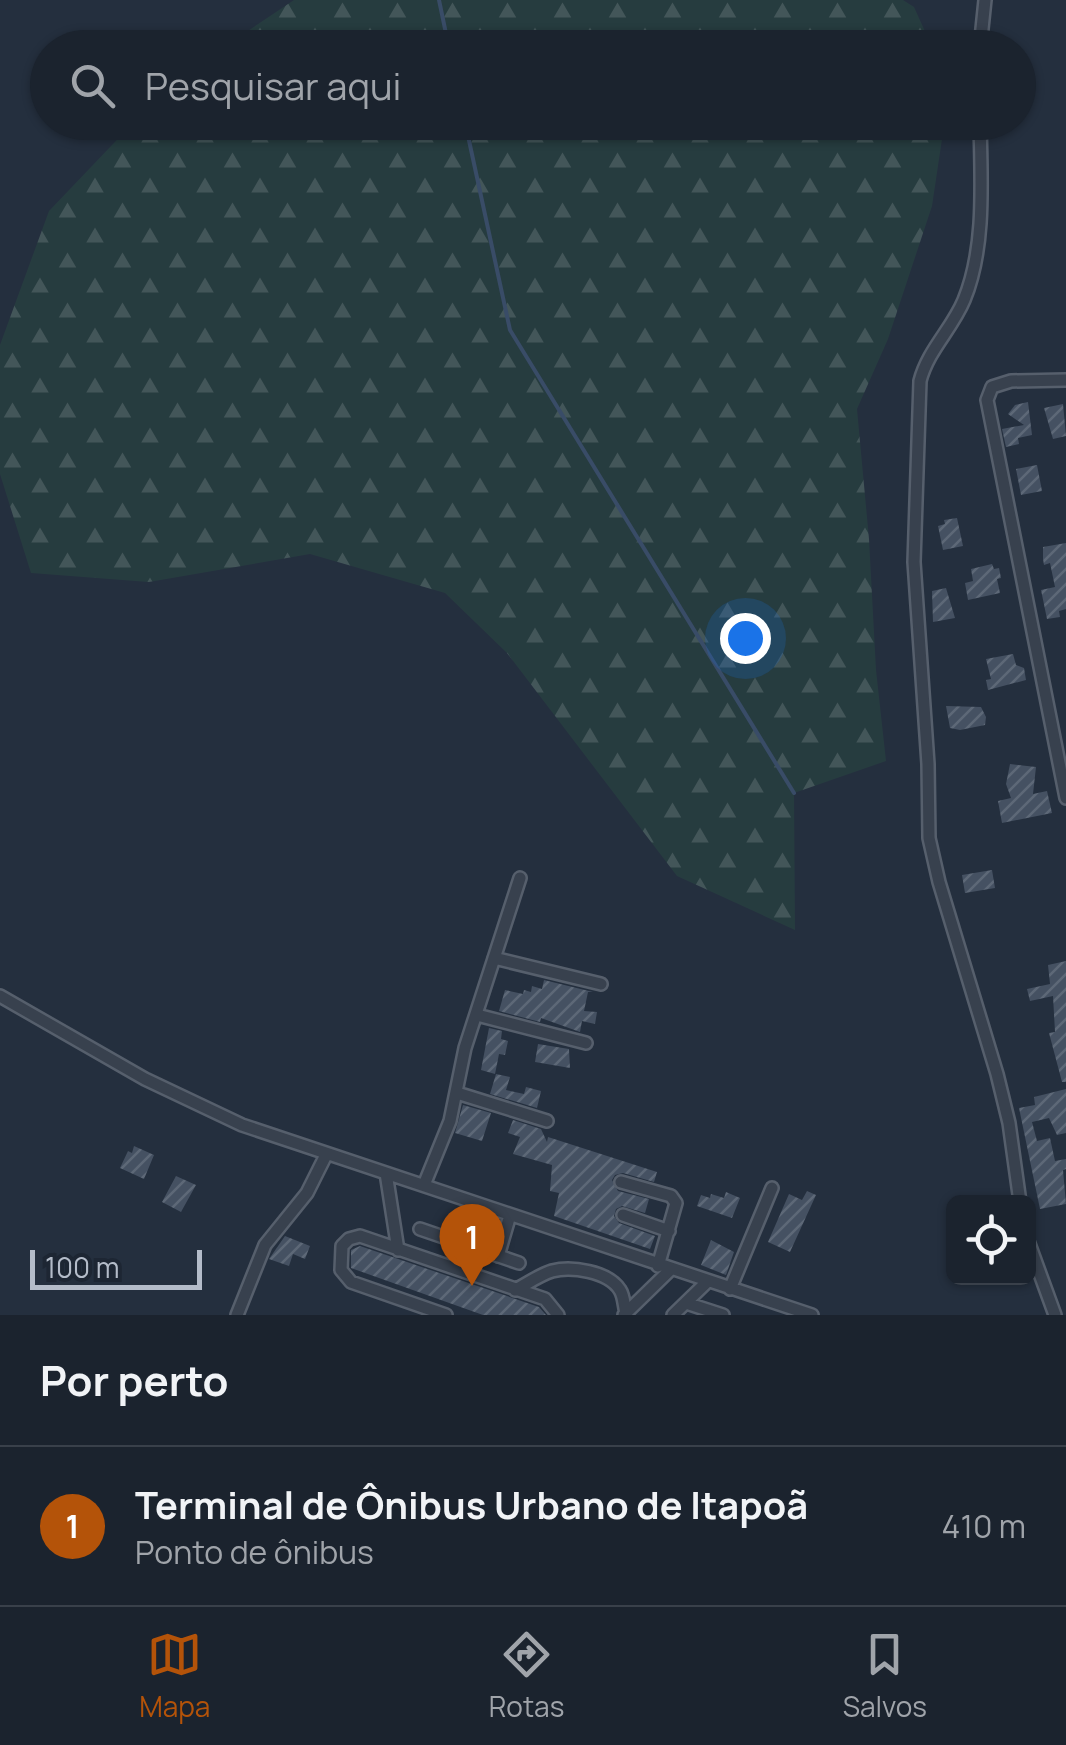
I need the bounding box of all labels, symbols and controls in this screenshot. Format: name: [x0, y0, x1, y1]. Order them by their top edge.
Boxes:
search box: [30, 30, 1036, 140]
icon: search: [65, 58, 120, 113]
text: Pesquisar aqui: [145, 59, 401, 111]
your location: [720, 613, 771, 664]
map controls: [946, 1195, 1036, 1285]
button: locate: [946, 1195, 1036, 1285]
pin: 1: [440, 1204, 504, 1286]
scale bar: [30, 1245, 202, 1290]
text: 100 m: [45, 1248, 119, 1286]
text: Por perto: [40, 1351, 228, 1409]
text: Terminal de Ônibus Urbano de Itapoã: [135, 1478, 808, 1530]
text: 1: [65, 1504, 80, 1548]
text: 410 m: [942, 1504, 1026, 1548]
text: Ponto de ônibus: [135, 1530, 374, 1574]
tab: Mapa: [139, 1627, 210, 1725]
tab: Rotas: [489, 1627, 564, 1725]
tab: Salvos: [843, 1627, 927, 1725]

